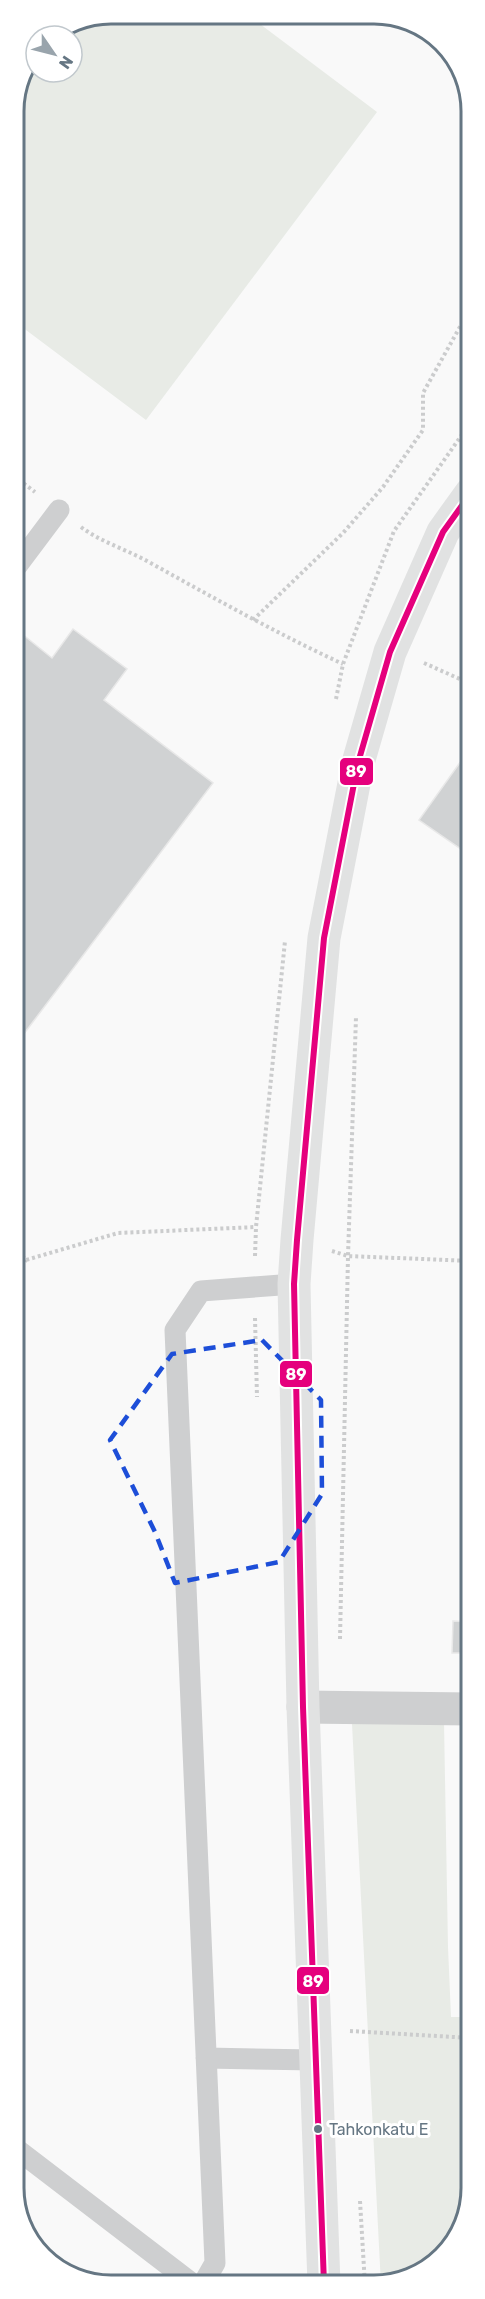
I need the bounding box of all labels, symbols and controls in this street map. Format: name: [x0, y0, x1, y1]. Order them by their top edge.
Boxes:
north arrow: [24, 24, 84, 84]
text: N: [55, 52, 77, 72]
line badge: 89: [339, 757, 374, 786]
text: 89: [345, 762, 367, 781]
line badge: 89: [279, 1360, 313, 1388]
text: 89: [285, 1365, 307, 1384]
line badge: 89: [296, 1966, 330, 1995]
text: 89: [302, 1972, 324, 1991]
place label: Tahkonkatu E: [329, 2120, 428, 2139]
marker: Tahkonkatu E: [312, 2123, 324, 2135]

